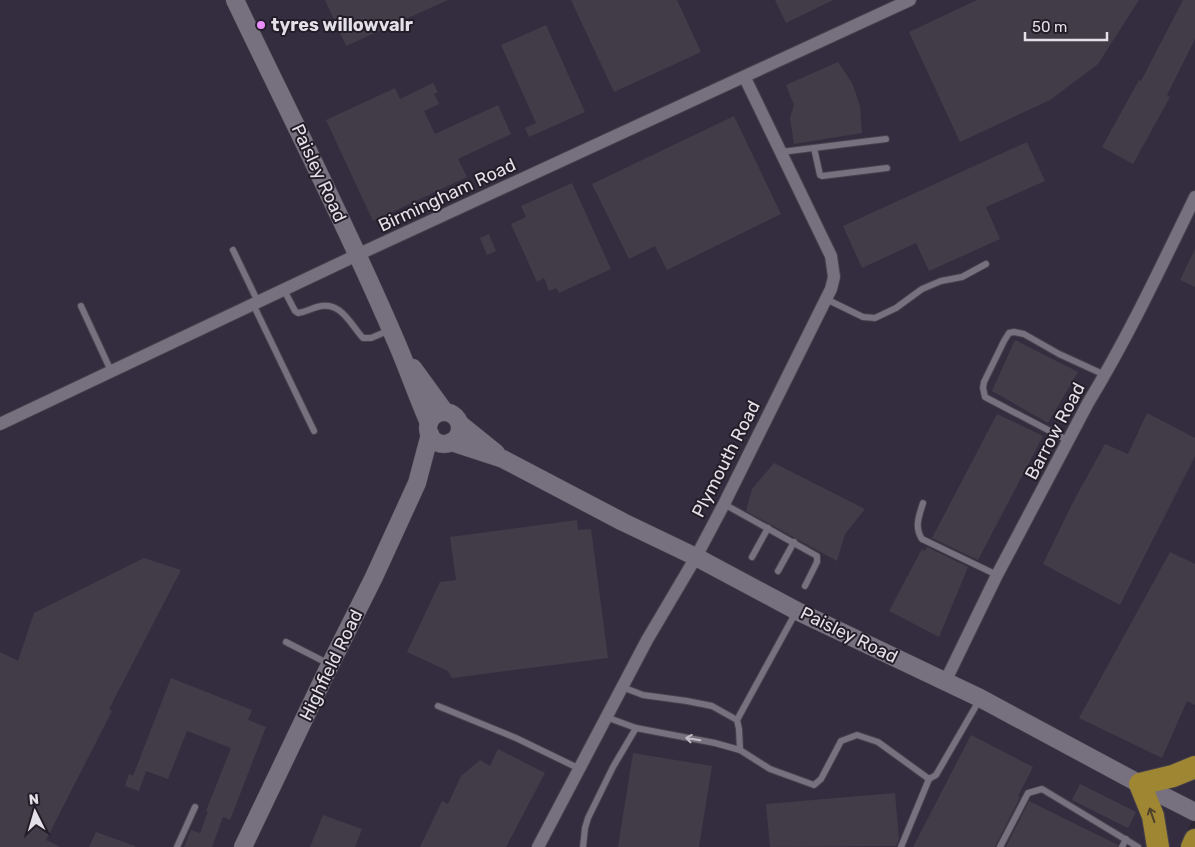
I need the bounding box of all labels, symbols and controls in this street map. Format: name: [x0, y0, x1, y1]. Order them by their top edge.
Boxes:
scale bar: [1025, 10, 1108, 42]
place label: tyres willowvalr: [271, 14, 413, 36]
text: 50 m: [1032, 18, 1067, 36]
marker: tyres willowvalr: [255, 19, 267, 31]
street label: Paisley Road: [287, 121, 351, 225]
street label: Birmingham Road: [375, 154, 519, 236]
street label: Barrow Road: [1020, 379, 1090, 483]
street label: Plymouth Road: [687, 397, 765, 521]
street label: Paisley Road: [797, 602, 901, 668]
street label: Highfield Road: [295, 606, 367, 724]
one-way arrow: [685, 734, 701, 744]
north arrow: [10, 787, 60, 837]
text: N: [28, 791, 40, 808]
one-way arrow: [1147, 808, 1156, 823]

